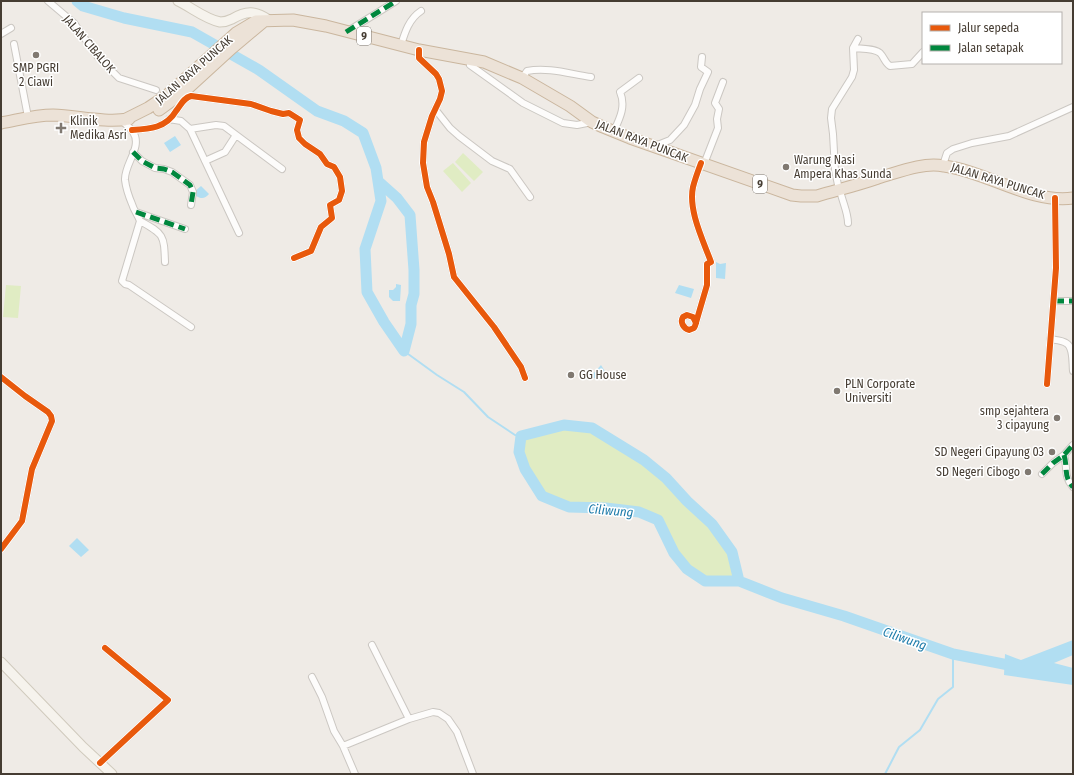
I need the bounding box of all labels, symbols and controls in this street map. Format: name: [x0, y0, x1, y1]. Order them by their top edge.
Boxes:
street label: JALAN CIBALOK: [60, 12, 118, 76]
legend: [922, 12, 1062, 64]
text: Jalur sepeda: [958, 21, 1019, 35]
road number: 9: [357, 27, 371, 45]
street label: JALAN RAYA PUNCAK: [153, 32, 236, 107]
text: Jalan setapak: [958, 41, 1024, 55]
marker: SMP PGRI 2 Ciawi: [31, 50, 41, 60]
place label: SMP PGRI 2 Ciawi: [13, 61, 59, 89]
place label: Klinik Medika Asri: [70, 114, 127, 142]
street label: JALAN RAYA PUNCAK: [594, 117, 691, 165]
marker: Klinik Medika Asri: [55, 122, 67, 134]
place label: Warung Nasi Ampera Khas Sunda: [794, 153, 892, 181]
street label: JALAN RAYA PUNCAK: [949, 160, 1047, 202]
marker: Warung Nasi Ampera Khas Sunda: [781, 162, 791, 172]
road number: 9: [753, 175, 767, 193]
place label: GG House: [579, 368, 627, 382]
marker: GG House: [566, 370, 576, 380]
place label: PLN Corporate Universiti: [845, 377, 915, 405]
marker: PLN Corporate Universiti: [832, 386, 842, 396]
place label: smp sejahtera 3 cipayung: [980, 404, 1049, 432]
marker: smp sejahtera 3 cipayung: [1052, 413, 1062, 423]
place label: SD Negeri Cipayung 03: [935, 445, 1044, 459]
marker: SD Negeri Cipayung 03: [1047, 447, 1057, 457]
place label: SD Negeri Cibogo: [936, 465, 1020, 479]
marker: SD Negeri Cibogo: [1023, 467, 1033, 477]
water label: Ciliwung: [588, 501, 634, 520]
water label: Ciliwung: [881, 624, 929, 653]

